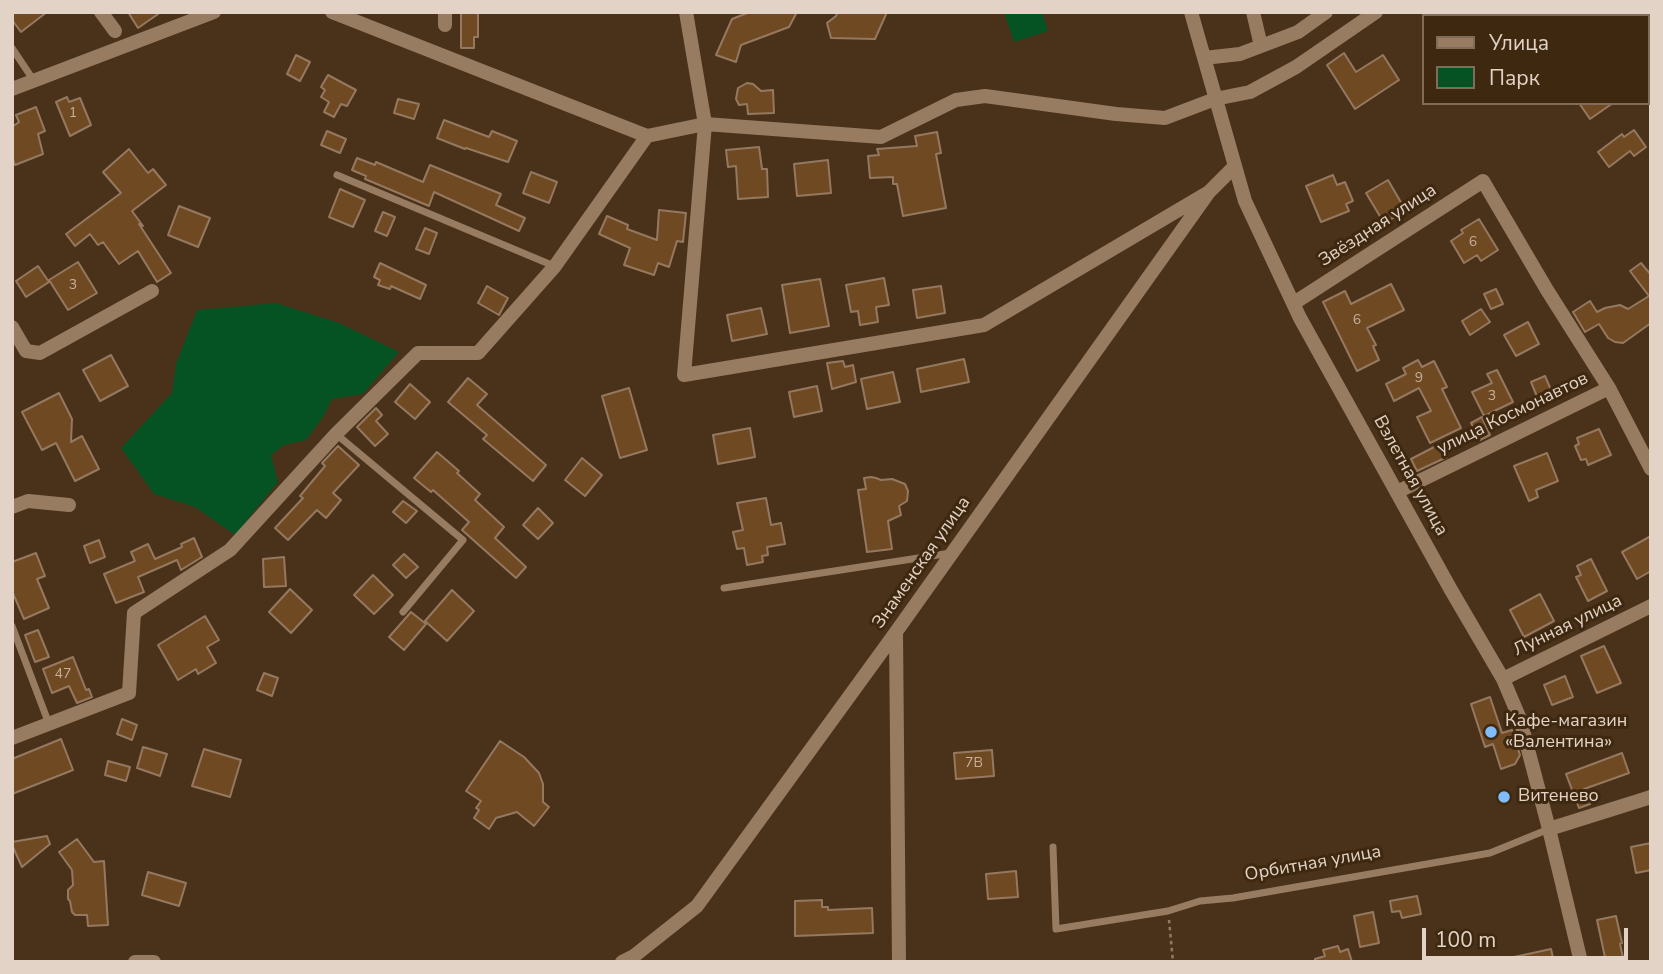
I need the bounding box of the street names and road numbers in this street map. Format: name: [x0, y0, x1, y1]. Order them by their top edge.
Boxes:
street label: Звёздная улица: [1315, 180, 1441, 272]
street label: улица Космонавтов: [1434, 368, 1592, 460]
street label: Взлетная улица: [1368, 412, 1452, 540]
street label: Знаменская улица: [868, 493, 976, 633]
street label: Лунная улица: [1510, 590, 1626, 662]
street label: Орбитная улица: [1243, 841, 1383, 887]

